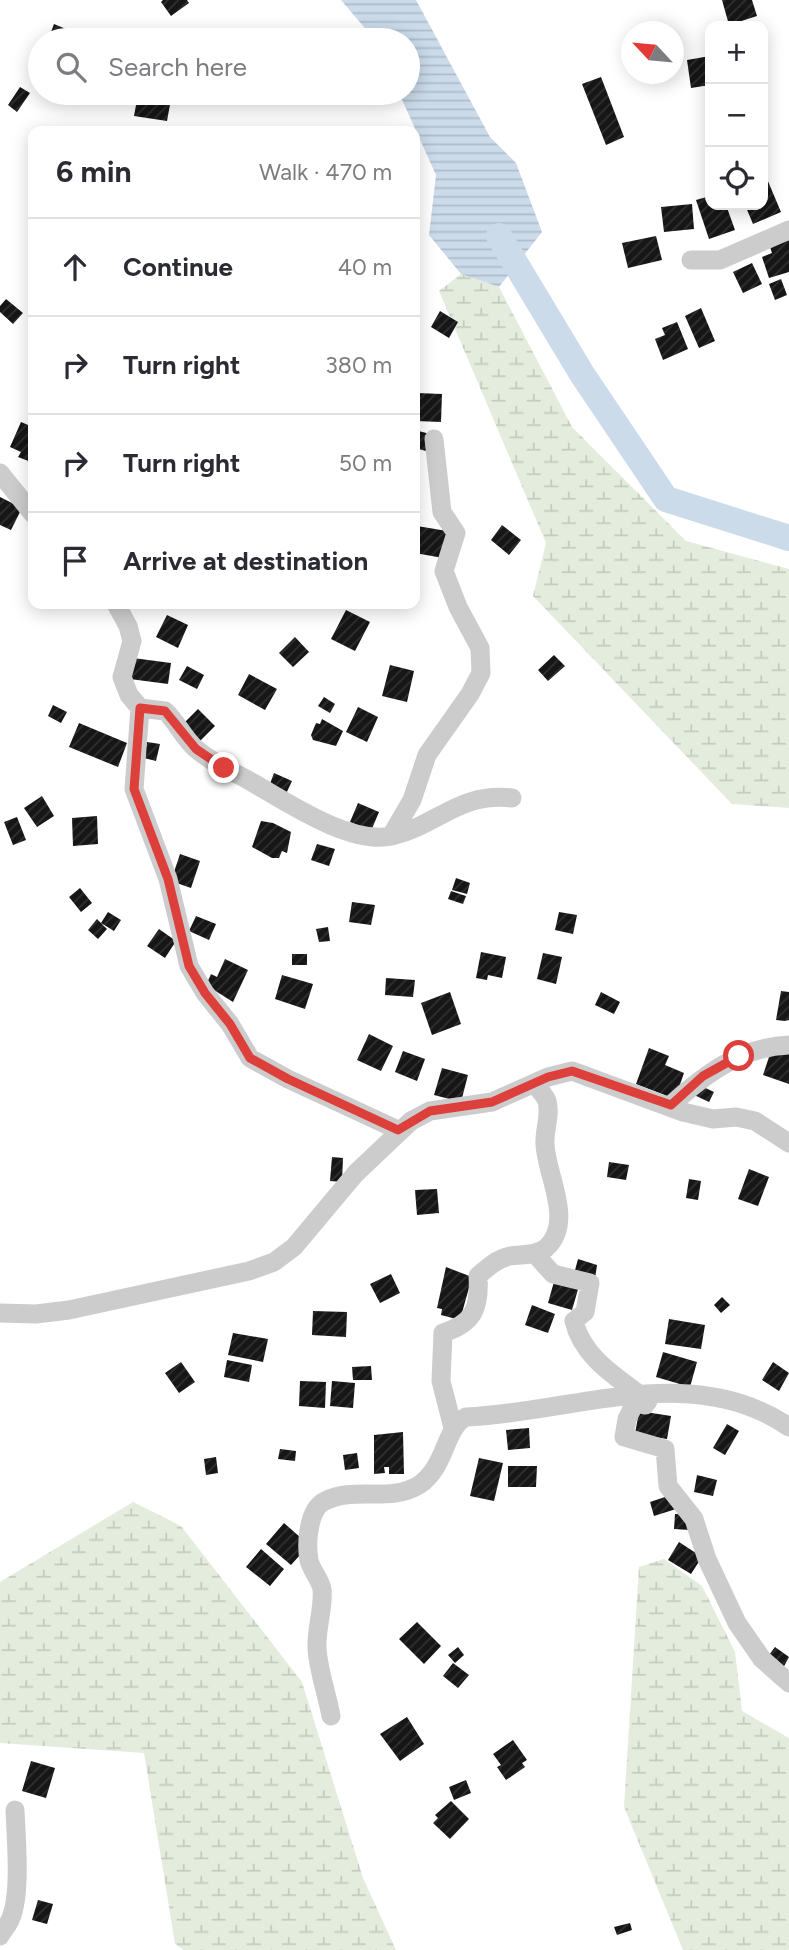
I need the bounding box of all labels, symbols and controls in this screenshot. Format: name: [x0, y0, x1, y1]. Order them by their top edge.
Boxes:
north arrow: [621, 21, 684, 84]
map controls: [705, 21, 768, 210]
button: +: [705, 21, 768, 84]
search box: [28, 28, 420, 105]
icon: search: [52, 48, 90, 86]
text: Search here: [108, 51, 247, 83]
button: −: [705, 84, 768, 147]
button: locate: [705, 147, 768, 210]
text: 6 min: [56, 153, 132, 190]
text: Walk · 470 m: [259, 158, 392, 186]
icon: ahead: [56, 248, 94, 286]
text: Continue: [123, 251, 233, 283]
text: 40 m: [338, 253, 392, 281]
icon: right: [56, 346, 94, 384]
text: Turn right: [123, 349, 240, 381]
text: 380 m: [325, 351, 392, 379]
icon: right: [56, 444, 94, 482]
text: Turn right: [123, 447, 240, 479]
text: 50 m: [339, 449, 392, 477]
icon: arrive: [56, 542, 94, 580]
text: Arrive at destination: [123, 545, 368, 577]
route end: [208, 752, 239, 783]
route start: [723, 1040, 754, 1071]

